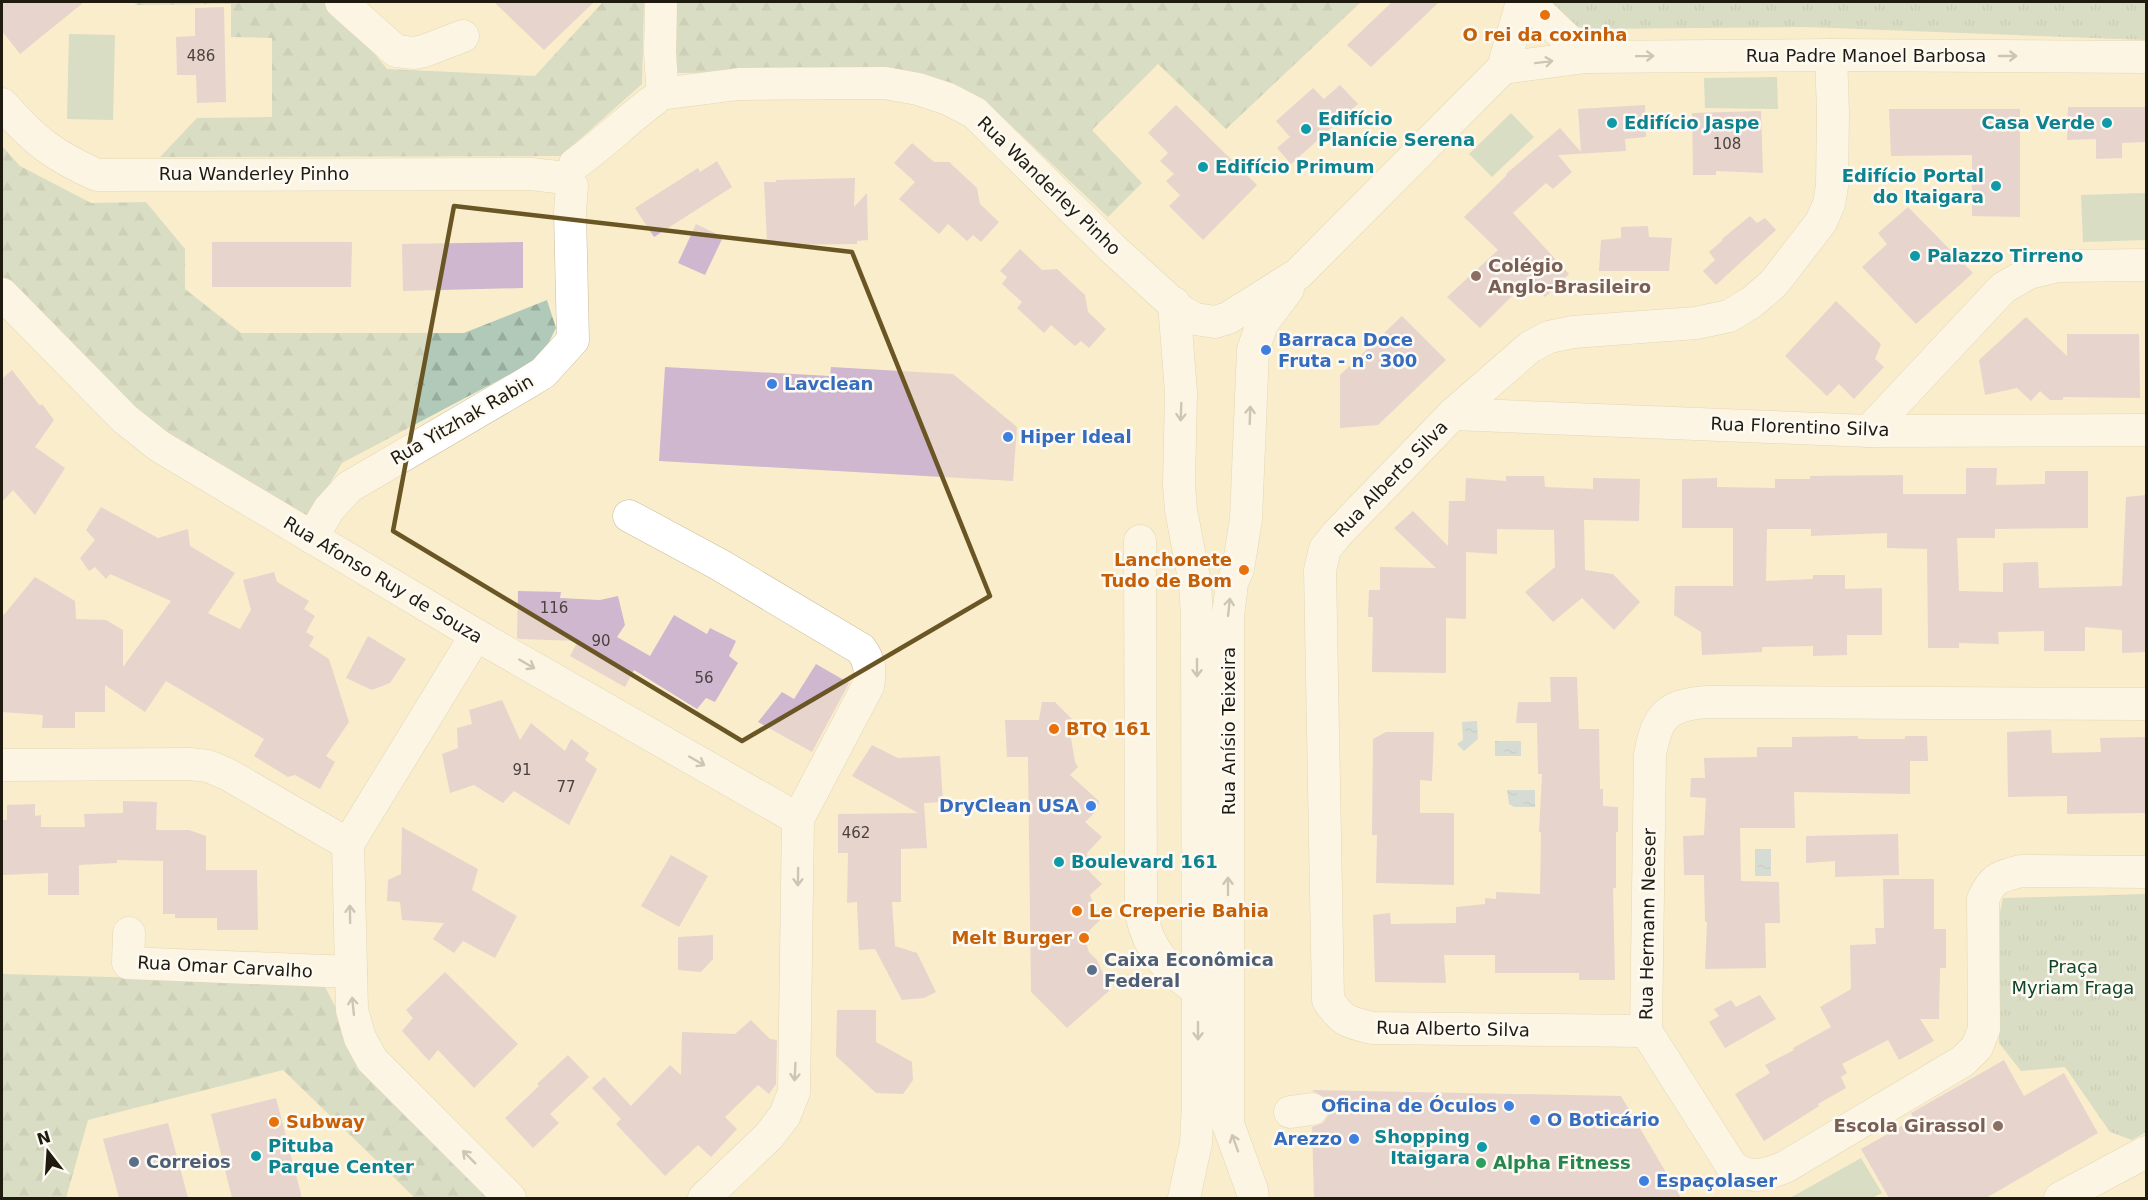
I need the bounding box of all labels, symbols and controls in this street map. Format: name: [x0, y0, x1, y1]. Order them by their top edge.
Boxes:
marker: O rei da coxinha: [1538, 8, 1552, 22]
place label: O rei da coxinha: [1463, 24, 1627, 45]
street label: Rua Padre Manoel Barbosa: [1746, 45, 1986, 66]
house number: 486: [187, 47, 215, 65]
one-way arrow: [1634, 50, 1654, 62]
one-way arrow: [1997, 50, 2017, 62]
one-way arrow: [1534, 56, 1554, 67]
place label: Edifício Planície Serena: [1318, 108, 1475, 150]
street label: Rua Wanderley Pinho: [974, 112, 1125, 259]
place label: Edifício Jaspe: [1624, 112, 1759, 133]
place label: Casa Verde: [1981, 112, 2095, 133]
marker: Edifício Jaspe: [1605, 116, 1619, 130]
marker: Casa Verde: [2100, 116, 2114, 130]
marker: Edifício Planície Serena: [1299, 122, 1313, 136]
house number: 108: [1713, 135, 1741, 153]
place label: Edifício Primum: [1215, 156, 1374, 177]
marker: Edifício Primum: [1196, 160, 1210, 174]
street label: Rua Wanderley Pinho: [159, 163, 349, 184]
place label: Edifício Portal do Itaigara: [1842, 165, 1984, 207]
marker: Edifício Portal do Itaigara: [1989, 179, 2003, 193]
place label: Palazzo Tirreno: [1927, 245, 2083, 266]
marker: Palazzo Tirreno: [1908, 249, 1922, 263]
place label: Colégio Anglo-Brasileiro: [1488, 255, 1651, 297]
marker: Colégio Anglo-Brasileiro: [1469, 269, 1483, 283]
place label: Barraca Doce Fruta - n° 300: [1278, 329, 1417, 371]
marker: Barraca Doce Fruta - n° 300: [1259, 343, 1273, 357]
street label: Rua Yitzhak Rabin: [387, 370, 537, 469]
place label: Lavclean: [784, 373, 873, 394]
marker: Lavclean: [765, 377, 779, 391]
one-way arrow: [1175, 402, 1186, 422]
one-way arrow: [1245, 405, 1256, 425]
street label: Rua Florentino Silva: [1710, 413, 1890, 440]
street label: Rua Alberto Silva: [1330, 416, 1452, 541]
place label: Hiper Ideal: [1020, 426, 1132, 447]
marker: Hiper Ideal: [1001, 430, 1015, 444]
street label: Rua Afonso Ruy de Souza: [280, 512, 487, 647]
place label: Lanchonete Tudo de Bom: [1101, 549, 1232, 591]
marker: Lanchonete Tudo de Bom: [1237, 563, 1251, 577]
one-way arrow: [1224, 598, 1235, 618]
house number: 116: [540, 599, 568, 617]
house number: 90: [591, 632, 611, 650]
street label: Rua Anísio Teixeira: [1218, 647, 1239, 815]
one-way arrow: [1191, 657, 1203, 677]
one-way arrow: [518, 658, 535, 670]
house number: 56: [694, 669, 714, 687]
place label: BTQ 161: [1066, 718, 1151, 739]
marker: BTQ 161: [1047, 722, 1061, 736]
one-way arrow: [687, 756, 705, 767]
house number: 91: [512, 761, 532, 779]
house number: 77: [556, 778, 576, 796]
place label: DryClean USA: [939, 795, 1079, 816]
marker: DryClean USA: [1084, 799, 1098, 813]
house number: 462: [842, 824, 870, 842]
street label: Rua Hermann Neeser: [1635, 827, 1660, 1020]
place label: Boulevard 161: [1071, 851, 1218, 872]
marker: Boulevard 161: [1052, 855, 1066, 869]
one-way arrow: [792, 867, 804, 887]
one-way arrow: [1222, 877, 1234, 897]
place label: Le Creperie Bahia: [1089, 900, 1269, 921]
one-way arrow: [344, 904, 356, 924]
marker: Le Creperie Bahia: [1070, 904, 1084, 918]
place label: Melt Burger: [951, 927, 1072, 948]
marker: Melt Burger: [1077, 931, 1091, 945]
place label: Caixa Econômica Federal: [1104, 949, 1274, 991]
street label: Rua Omar Carvalho: [137, 951, 313, 982]
park label: Praça Myriam Fraga: [2012, 956, 2134, 998]
marker: Caixa Econômica Federal: [1085, 963, 1099, 977]
one-way arrow: [347, 997, 358, 1016]
street label: Rua Alberto Silva: [1376, 1017, 1530, 1040]
one-way arrow: [1192, 1020, 1204, 1040]
one-way arrow: [790, 1062, 801, 1082]
place label: Oficina de Óculos: [1321, 1095, 1497, 1116]
marker: Oficina de Óculos: [1502, 1099, 1516, 1113]
place label: O Boticário: [1547, 1109, 1660, 1130]
place label: Subway: [286, 1111, 365, 1132]
marker: O Boticário: [1528, 1113, 1542, 1127]
marker: Subway: [267, 1115, 281, 1129]
place label: Escola Girassol: [1833, 1115, 1986, 1136]
marker: Escola Girassol: [1991, 1119, 2005, 1133]
north arrow: [18, 1122, 78, 1182]
place label: Shopping Itaigara: [1374, 1126, 1470, 1168]
text: N: [35, 1127, 53, 1149]
place label: Arezzo: [1274, 1128, 1342, 1149]
marker: Arezzo: [1347, 1132, 1361, 1146]
one-way arrow: [1228, 1134, 1239, 1153]
place label: Pituba Parque Center: [268, 1135, 414, 1177]
marker: Shopping Itaigara: [1475, 1140, 1489, 1154]
marker: Pituba Parque Center: [249, 1149, 263, 1163]
one-way arrow: [461, 1150, 476, 1164]
place label: Correios: [146, 1151, 231, 1172]
place label: Alpha Fitness: [1493, 1152, 1631, 1173]
marker: Correios: [127, 1155, 141, 1169]
marker: Alpha Fitness: [1474, 1156, 1488, 1170]
place label: Espaçolaser: [1656, 1170, 1777, 1191]
marker: Espaçolaser: [1637, 1174, 1651, 1188]

